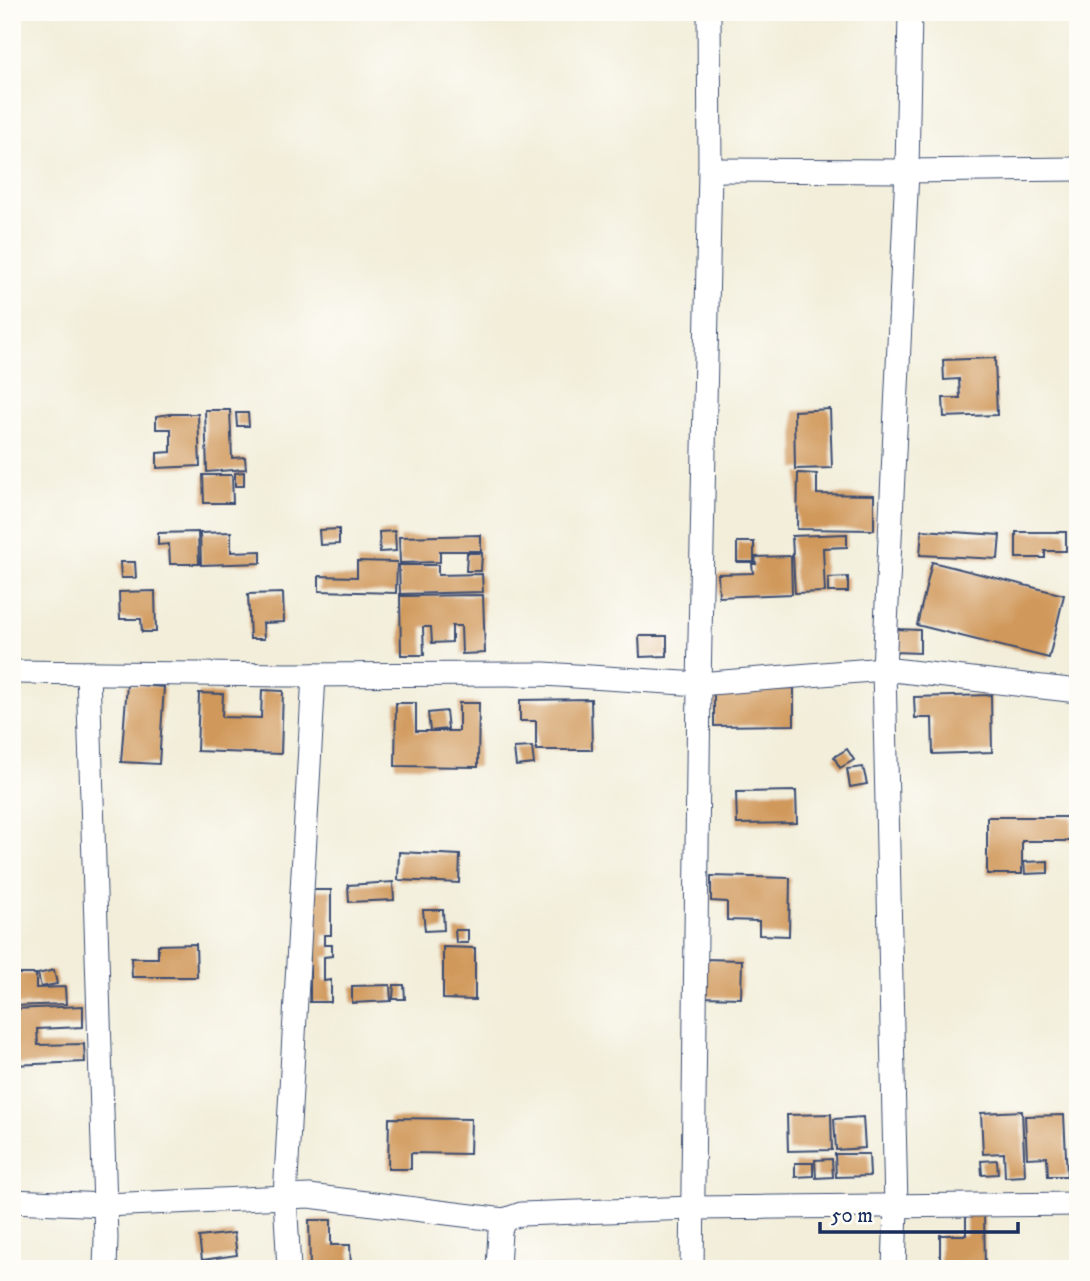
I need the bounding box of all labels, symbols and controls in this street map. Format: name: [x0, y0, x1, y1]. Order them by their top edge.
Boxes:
scale bar: [820, 1190, 1018, 1234]
text: 50 m: [831, 1203, 873, 1229]

